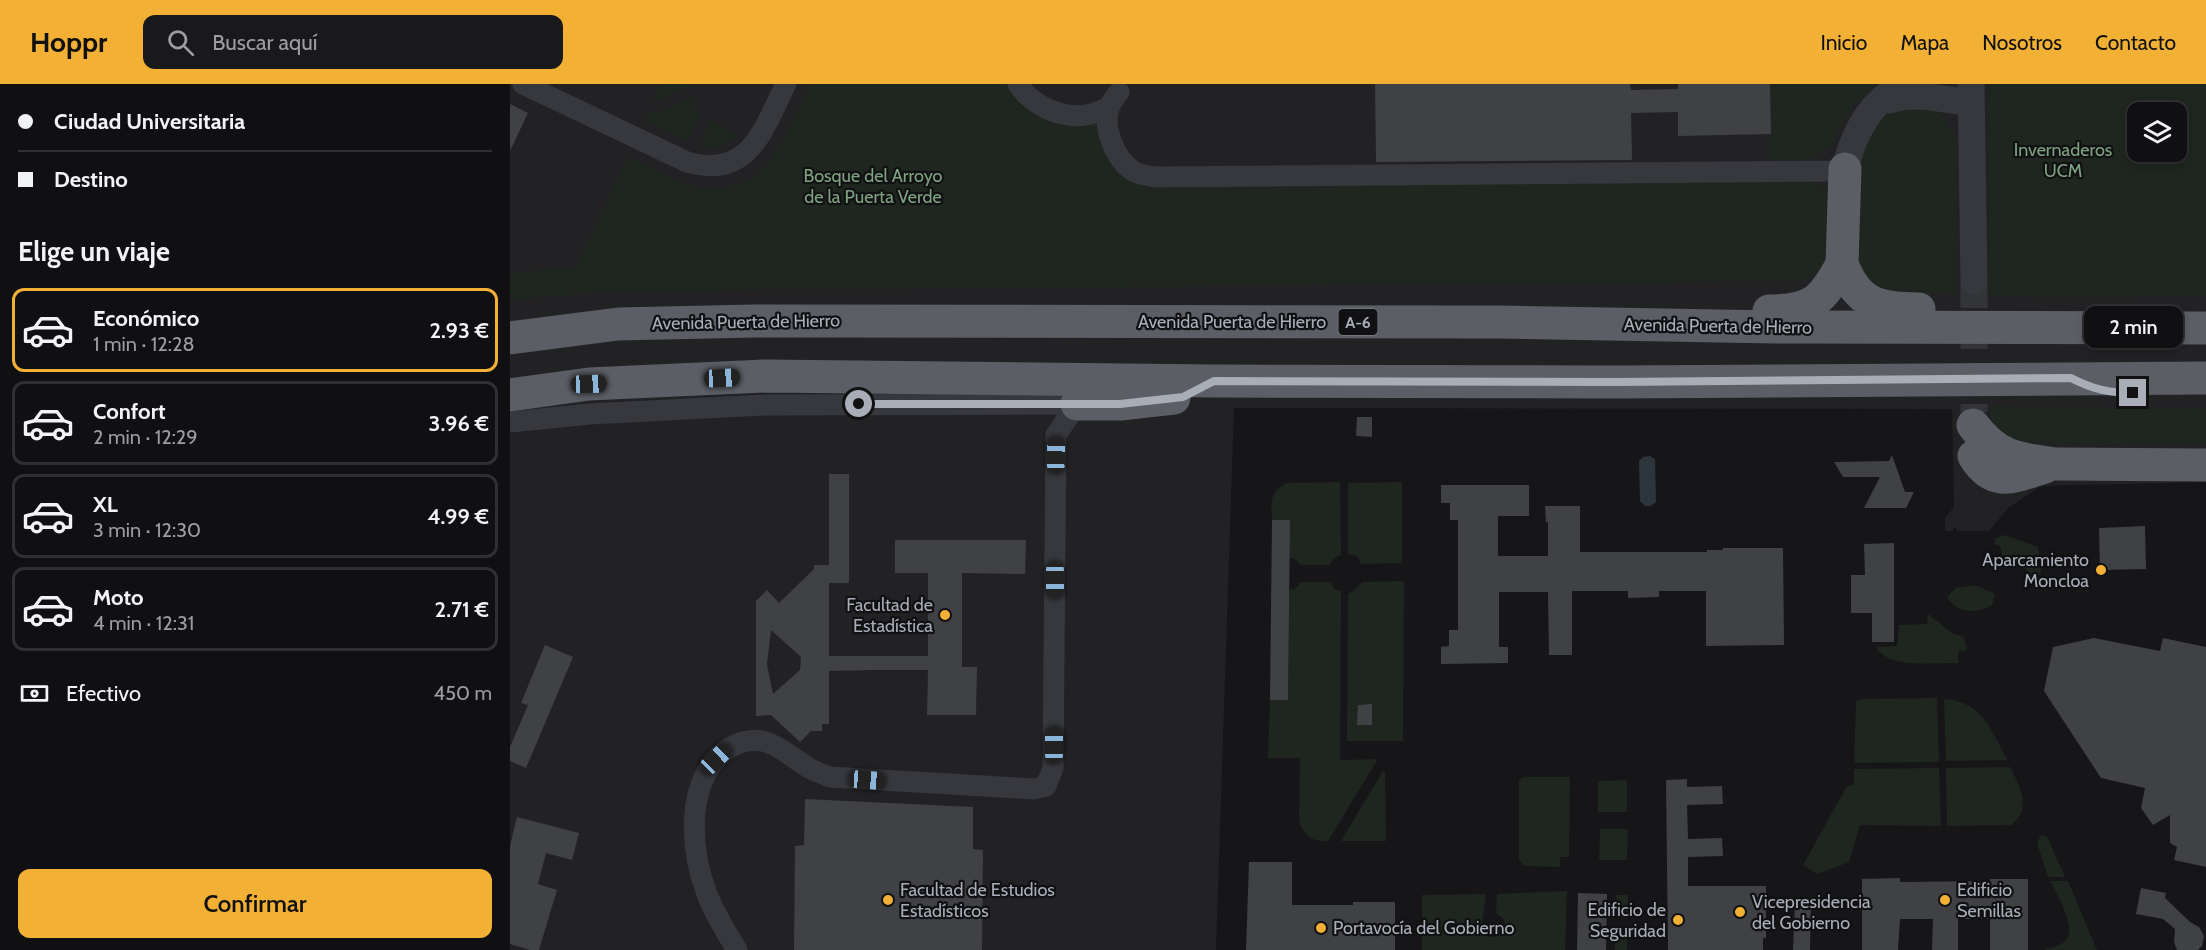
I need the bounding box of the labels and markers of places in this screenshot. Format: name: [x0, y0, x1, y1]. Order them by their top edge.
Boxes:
place label: Aparcamiento Moncloa: [1982, 549, 2089, 592]
marker: Aparcamiento Moncloa: [2094, 563, 2108, 577]
place label: Facultad de Estadística: [846, 594, 933, 637]
marker: Facultad de Estadística: [938, 608, 952, 622]
place label: Facultad de Estudios Estadísticos: [900, 879, 1055, 922]
place label: Edificio Semillas: [1957, 879, 2021, 922]
place label: Vicepresidencia del Gobierno: [1752, 891, 1871, 934]
marker: Facultad de Estudios Estadísticos: [881, 893, 895, 907]
marker: Edificio Semillas: [1938, 893, 1952, 907]
place label: Edificio de Seguridad: [1588, 899, 1666, 942]
marker: Vicepresidencia del Gobierno: [1733, 905, 1747, 919]
marker: Edificio de Seguridad: [1671, 913, 1685, 927]
place label: Portavocía del Gobierno: [1333, 917, 1514, 939]
marker: Portavocía del Gobierno: [1314, 921, 1328, 935]

